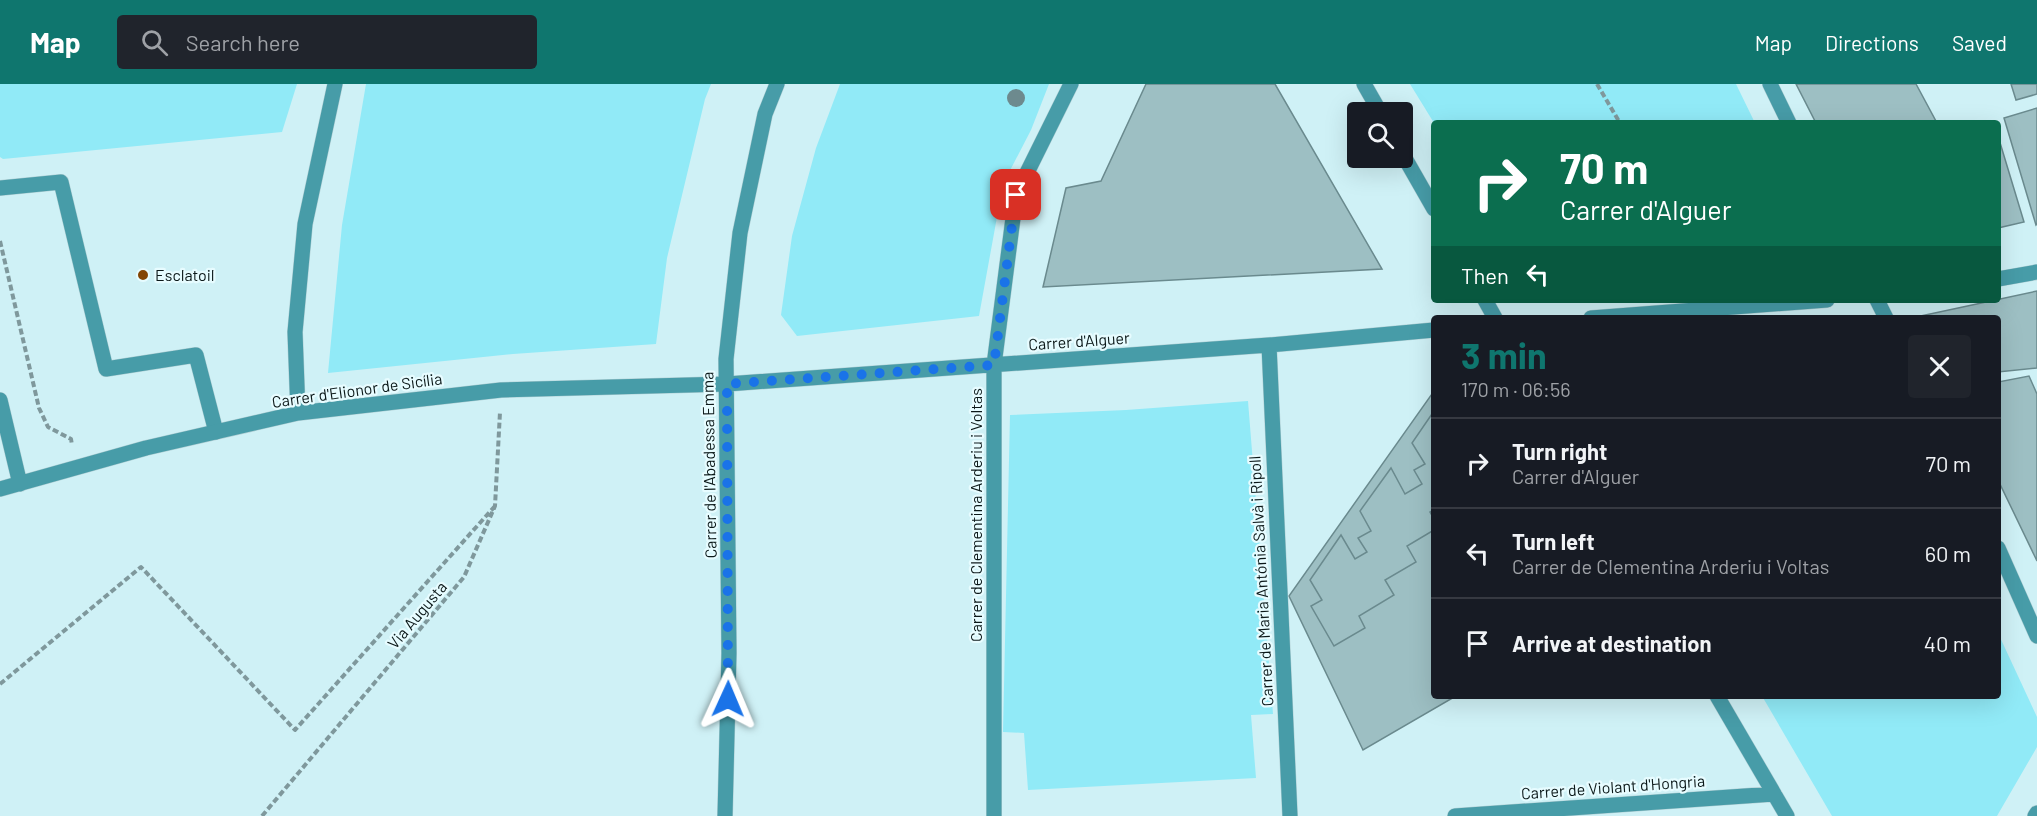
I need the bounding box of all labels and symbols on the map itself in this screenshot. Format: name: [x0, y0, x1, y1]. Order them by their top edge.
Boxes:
pin: [990, 169, 1041, 220]
place label: Esclatoil: [155, 265, 215, 284]
marker: Esclatoil: [136, 268, 150, 282]
street label: Carrer d'Alguer: [1028, 327, 1131, 354]
street label: Carrer d'Elionor de Sicília: [271, 368, 443, 411]
street label: Carrer de l'Abadessa Emma: [697, 371, 720, 559]
street label: Carrer de Clementina Arderiu i Voltas: [966, 388, 985, 642]
street label: Carrer de Maria Antónia Salvà i Ripoll: [1244, 455, 1277, 707]
street label: Via Augusta: [383, 577, 450, 652]
position arrow: [696, 667, 760, 731]
street label: Carrer de Violant d'Hongria: [1520, 771, 1706, 802]

